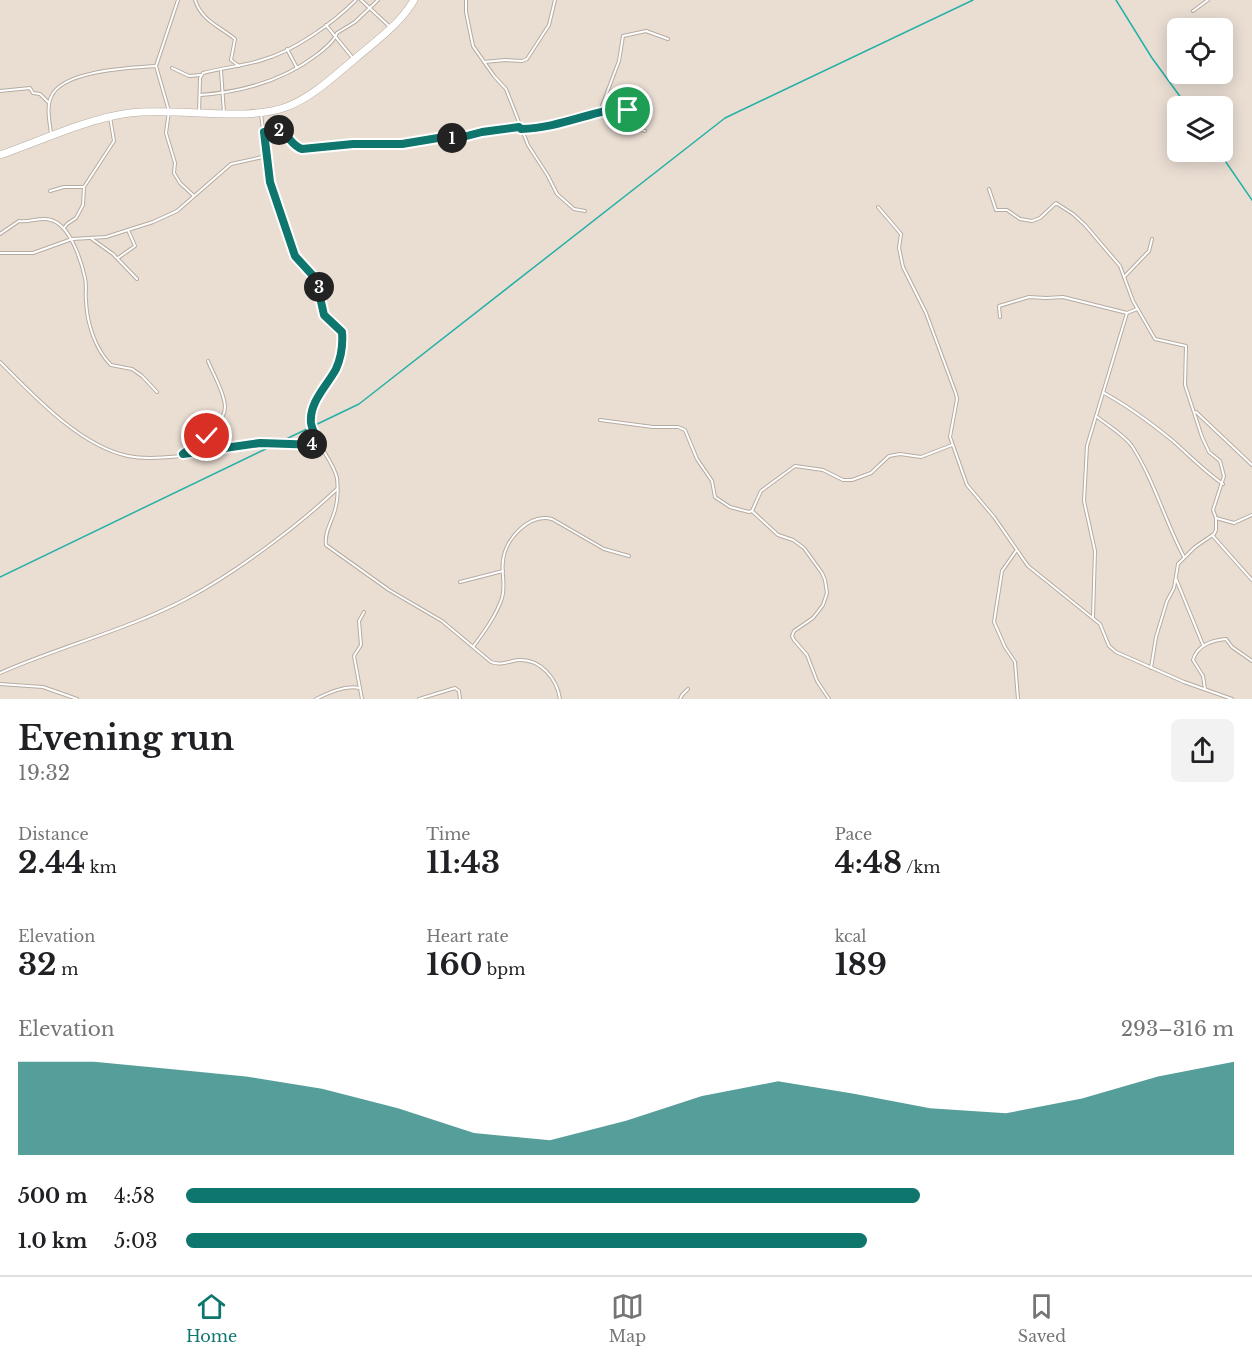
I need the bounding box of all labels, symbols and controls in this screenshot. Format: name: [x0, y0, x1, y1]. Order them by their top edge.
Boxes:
map controls: [1167, 18, 1233, 162]
button: locate: [1167, 18, 1233, 84]
pin: [602, 84, 653, 135]
icon: arrive: [611, 93, 644, 126]
button: layers: [1167, 96, 1233, 162]
pin: 2: [264, 115, 294, 145]
text: 2: [274, 120, 284, 140]
pin: 1: [437, 123, 467, 153]
text: 1: [449, 128, 455, 148]
pin: 3: [304, 272, 334, 302]
text: 3: [314, 277, 324, 297]
pin: [181, 410, 232, 461]
icon: check: [190, 419, 223, 452]
pin: 4: [297, 429, 327, 459]
text: 4: [307, 434, 317, 454]
text: Evening run: [18, 718, 234, 759]
button: share: [1171, 719, 1234, 782]
text: 19:32: [18, 761, 70, 785]
text: Distance: [18, 824, 89, 844]
text: Time: [426, 824, 470, 844]
text: Pace: [835, 824, 872, 844]
text: 2.44: [18, 844, 85, 881]
text: 11:43: [426, 844, 500, 881]
text: 4:48: [835, 844, 902, 881]
text: km: [85, 857, 117, 877]
text: /km: [902, 857, 940, 877]
text: Elevation: [18, 926, 95, 946]
text: Heart rate: [426, 926, 509, 946]
text: kcal: [835, 926, 867, 946]
text: 32: [18, 946, 57, 983]
text: 160: [426, 946, 482, 983]
text: 189: [835, 946, 887, 983]
text: m: [57, 959, 78, 979]
text: bpm: [482, 959, 525, 979]
text: Elevation: [18, 1017, 115, 1041]
text: 293–316 m: [1121, 1017, 1234, 1041]
text: 500 m: [18, 1184, 88, 1208]
text: 4:58: [114, 1184, 155, 1208]
text: 1.0 km: [18, 1229, 87, 1253]
text: 5:03: [114, 1229, 158, 1253]
tab: Home: [186, 1290, 237, 1346]
tab: Map: [609, 1290, 646, 1346]
tab: Saved: [1018, 1290, 1066, 1346]

